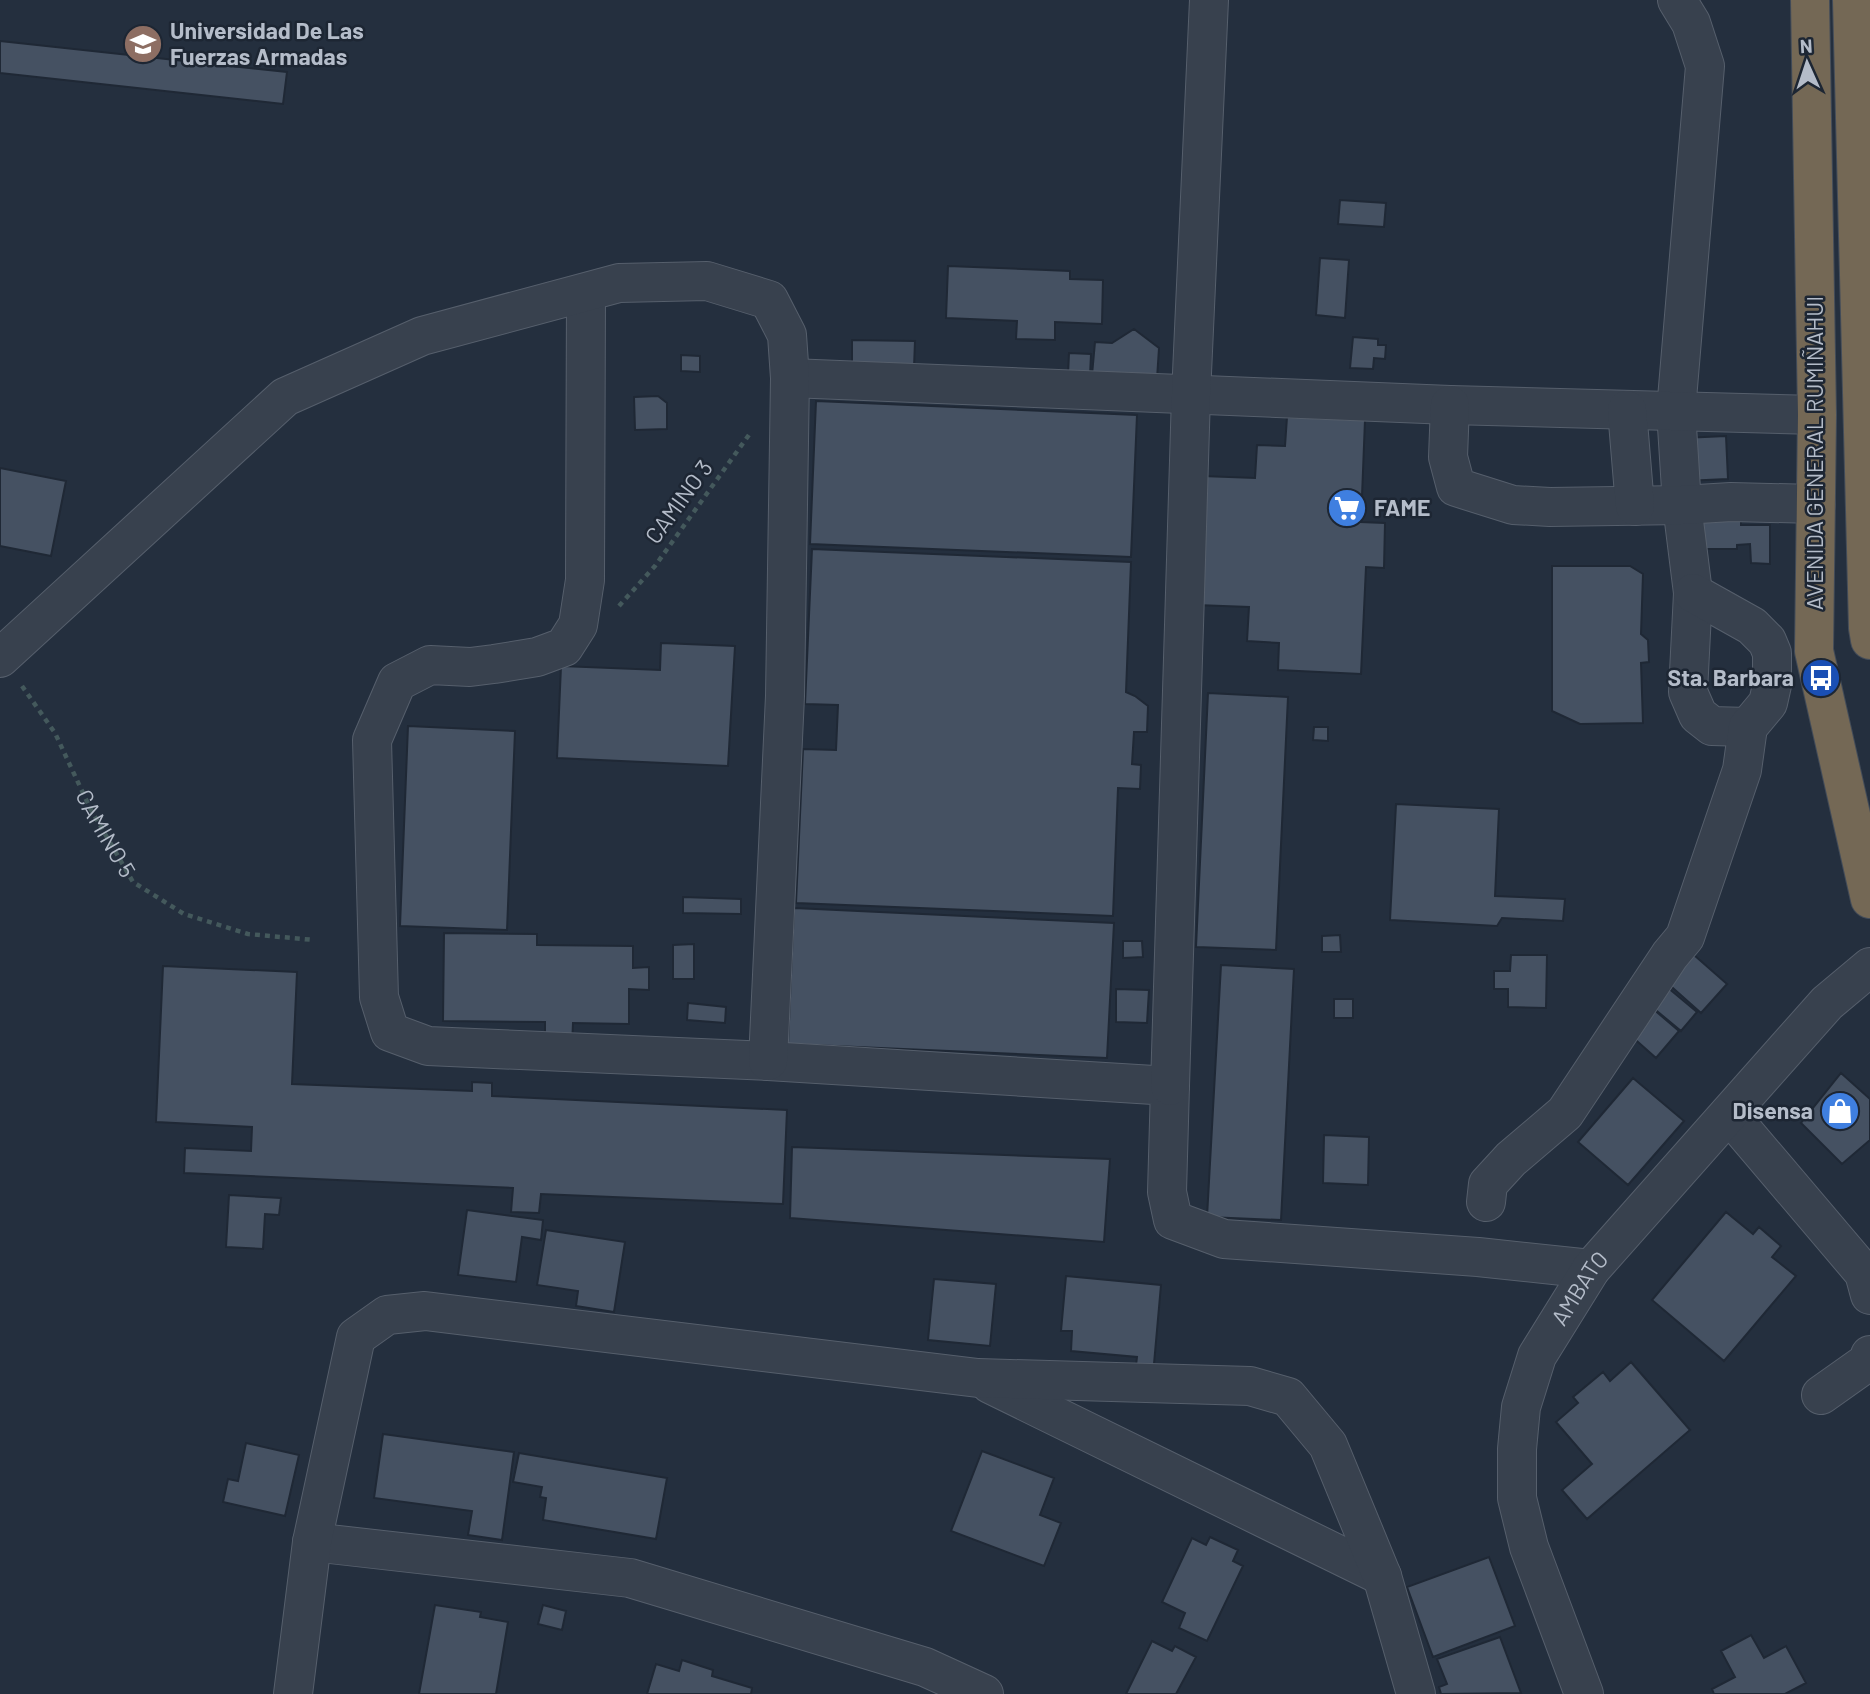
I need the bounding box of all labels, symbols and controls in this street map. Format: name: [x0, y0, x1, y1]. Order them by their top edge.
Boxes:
place label: Universidad De Las Fuerzas Armadas: [170, 16, 364, 70]
school or university icon: Universidad De Las Fuerzas Armadas: [122, 23, 164, 65]
north arrow: [1772, 28, 1842, 98]
text: N: [1799, 34, 1813, 57]
street label: AVENIDA GENERAL RUMIÑAHUI: [1800, 296, 1828, 610]
street label: CAMINO 3: [638, 454, 718, 549]
supermarket icon: FAME: [1326, 487, 1368, 529]
place label: FAME: [1374, 493, 1430, 521]
bus stop icon: Sta. Barbara: [1800, 657, 1842, 699]
place label: Sta. Barbara: [1667, 663, 1794, 691]
street label: CAMINO 5: [70, 785, 142, 882]
shop icon: Disensa: [1819, 1090, 1861, 1132]
place label: Disensa: [1733, 1096, 1813, 1124]
street label: AMBATO: [1545, 1245, 1613, 1330]

